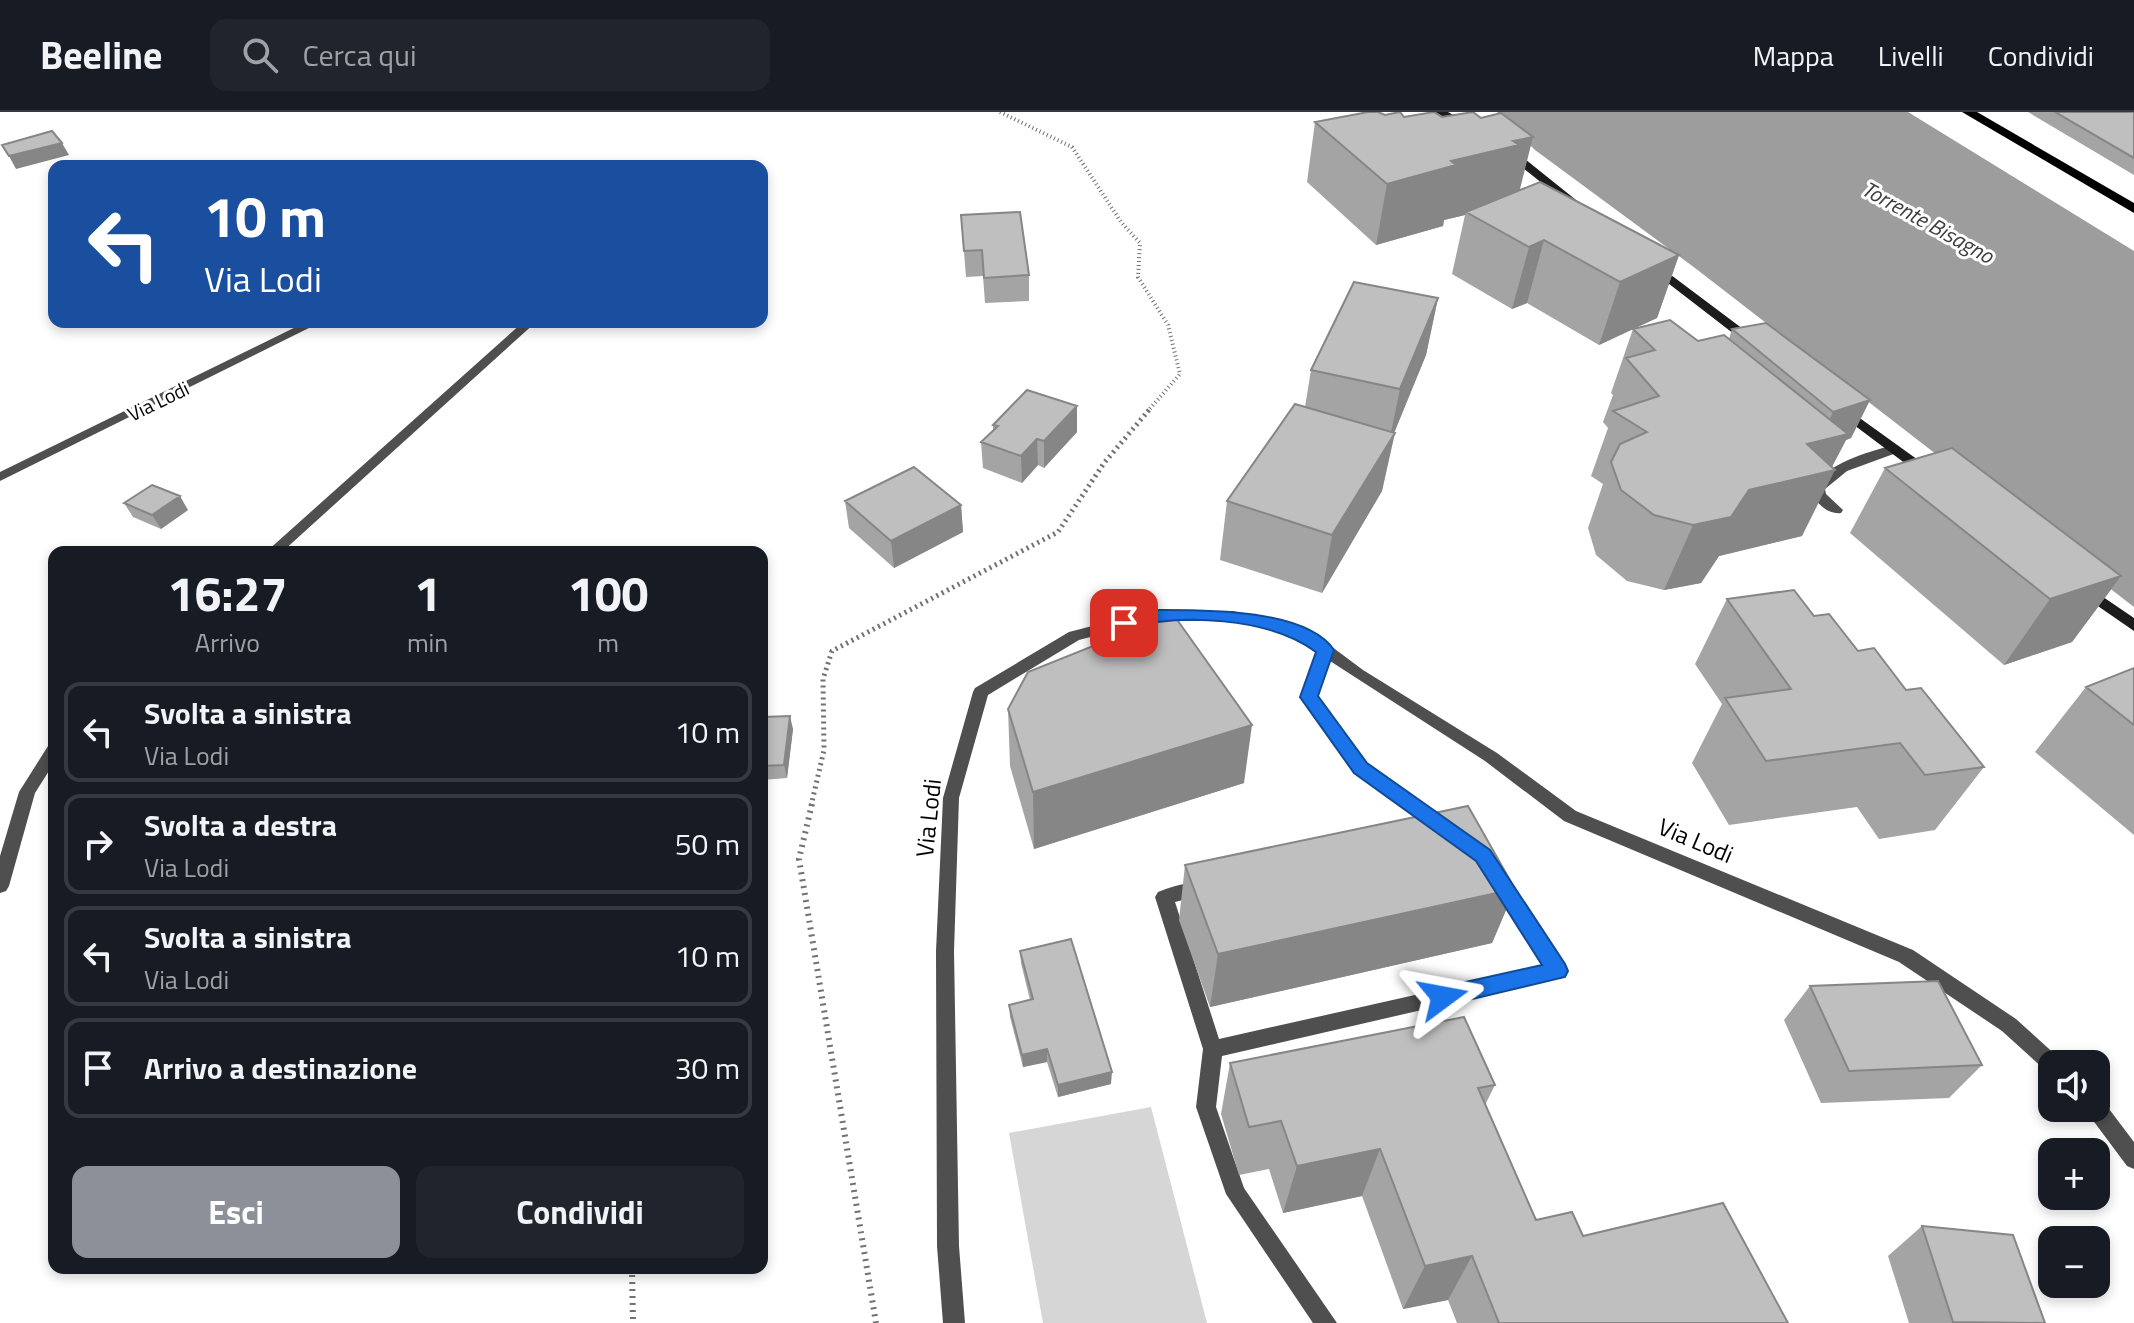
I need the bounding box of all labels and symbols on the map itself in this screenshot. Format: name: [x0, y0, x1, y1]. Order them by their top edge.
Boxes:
water label: Torrente Bisagno: [1856, 172, 2001, 273]
street label: Via Lodi: [122, 373, 194, 429]
pin: [1090, 589, 1158, 657]
street label: Via Lodi: [906, 777, 950, 859]
street label: Via Lodi: [1653, 808, 1739, 872]
position arrow: [1401, 955, 1485, 1039]

